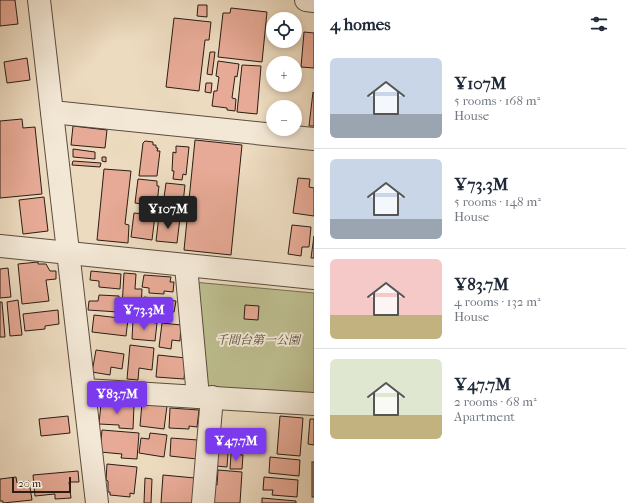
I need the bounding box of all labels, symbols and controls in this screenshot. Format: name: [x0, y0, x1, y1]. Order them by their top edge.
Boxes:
map controls: [266, 12, 302, 136]
button: locate: [266, 12, 302, 48]
icon: filters: [588, 13, 610, 35]
text: 4 homes: [330, 14, 390, 34]
button: +: [266, 56, 302, 92]
text: ¥107M: [454, 73, 506, 93]
icon: home: [362, 74, 410, 122]
text: 5 rooms · 168 m²: [454, 93, 540, 108]
button: −: [266, 100, 302, 136]
text: House: [454, 108, 489, 123]
text: ¥73.3M: [454, 174, 508, 194]
icon: home: [362, 175, 410, 223]
text: 5 rooms · 148 m²: [454, 194, 541, 209]
pin: ¥107M: [140, 196, 196, 230]
text: ¥107M: [148, 201, 188, 216]
text: House: [454, 209, 489, 224]
text: ¥83.7M: [454, 274, 509, 294]
icon: home: [362, 275, 410, 323]
text: 4 rooms · 132 m²: [454, 294, 541, 309]
pin: ¥73.3M: [111, 297, 177, 331]
text: ¥73.3M: [123, 302, 165, 317]
text: House: [454, 309, 489, 324]
park label: 千間台第一公園: [216, 333, 302, 347]
text: ¥47.7M: [454, 374, 511, 394]
icon: home: [362, 375, 410, 423]
pin: ¥83.7M: [84, 381, 150, 415]
text: ¥83.7M: [96, 386, 138, 401]
text: 2 rooms · 68 m²: [454, 394, 537, 409]
text: Apartment: [454, 409, 515, 424]
pin: ¥47.7M: [203, 428, 269, 462]
text: ¥47.7M: [214, 433, 258, 448]
scale bar: [12, 475, 71, 494]
text: 20 m: [18, 477, 41, 490]

